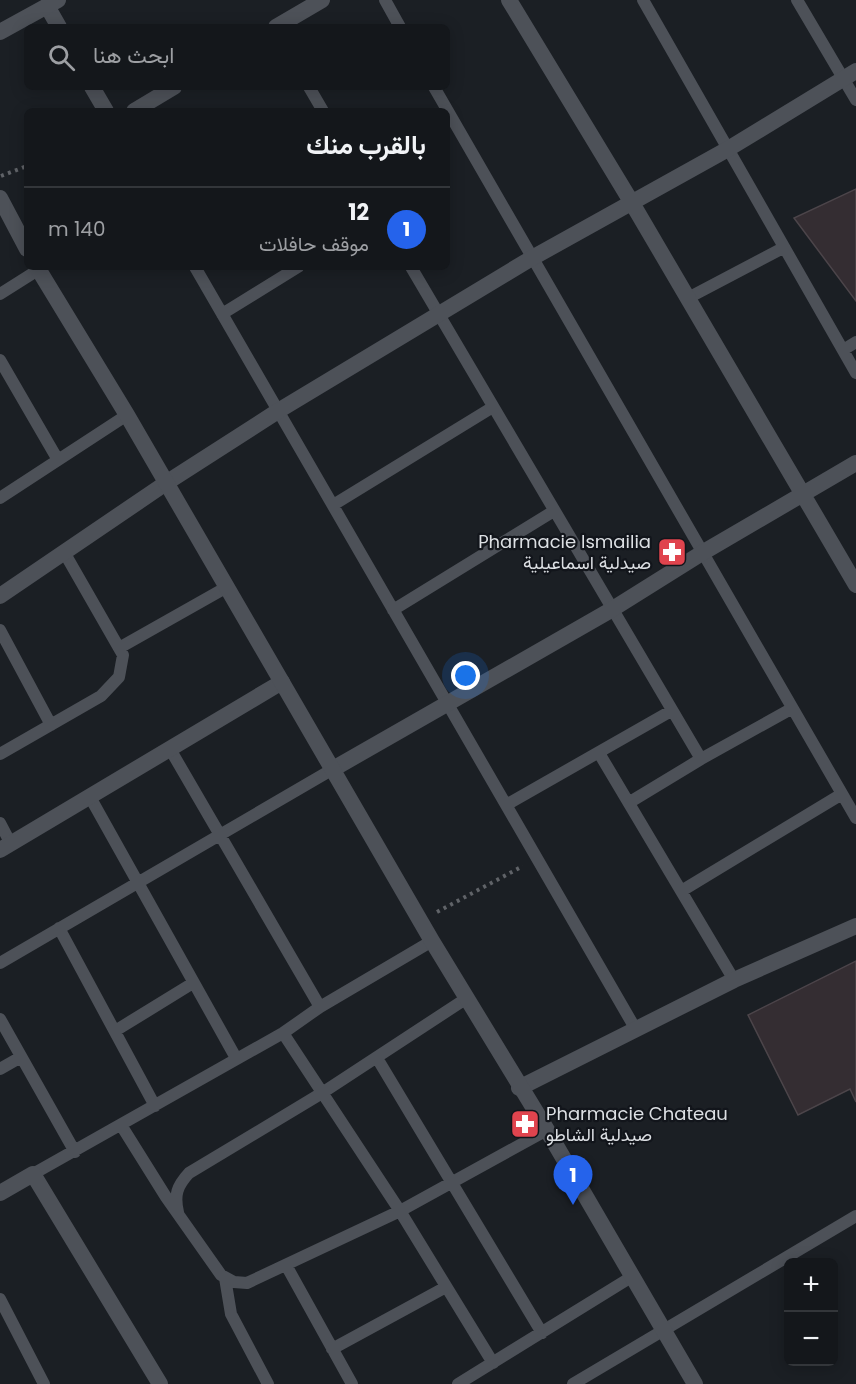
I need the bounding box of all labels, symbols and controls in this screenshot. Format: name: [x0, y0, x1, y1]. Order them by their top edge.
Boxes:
search box: [24, 24, 450, 90]
text: ابحث هنا: [93, 40, 174, 71]
icon: search: [45, 41, 78, 74]
text: بالقرب منك: [306, 127, 426, 163]
text: 12: [348, 197, 369, 228]
text: 140 m: [48, 215, 106, 243]
text: 1: [403, 215, 410, 243]
text: موقف حافلات: [259, 230, 369, 258]
place label: Pharmacie Ismailia صيدلية اسماعيلية: [478, 529, 651, 575]
pharmacy icon: Pharmacie Ismailia صيدلية اسماعيلية: [656, 536, 688, 568]
your location: [451, 661, 480, 690]
place label: Pharmacie Chateau صيدلية الشاطو: [546, 1101, 728, 1147]
pharmacy icon: Pharmacie Chateau صيدلية الشاطو: [509, 1108, 541, 1140]
pin: 1: [554, 1156, 592, 1205]
map controls: [784, 1258, 838, 1366]
button: +: [784, 1258, 838, 1312]
button: −: [784, 1312, 838, 1366]

